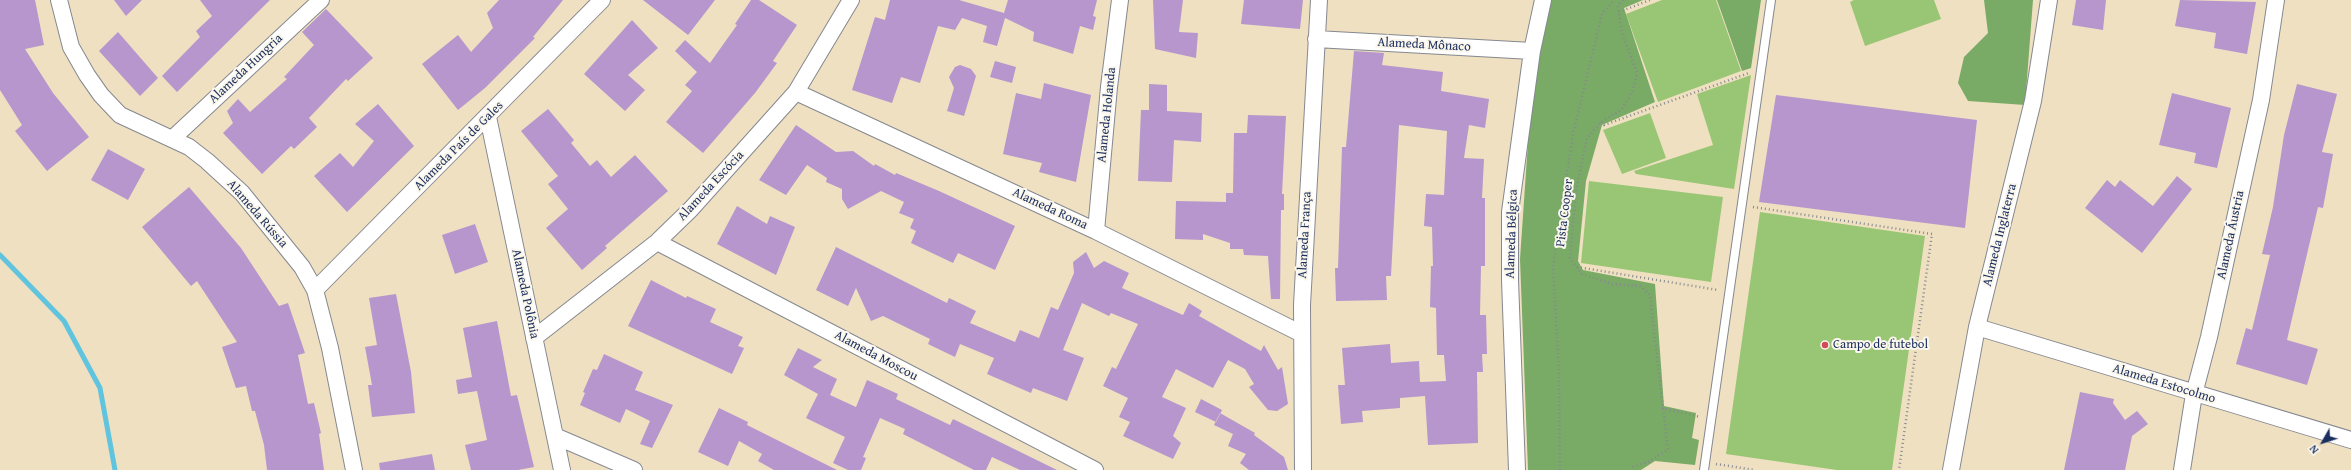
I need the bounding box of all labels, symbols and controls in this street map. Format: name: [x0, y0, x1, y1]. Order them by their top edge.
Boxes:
street label: Alameda Hungria: [206, 31, 286, 107]
street label: Alameda Mônaco: [1377, 35, 1471, 55]
street label: Alameda Holanda: [1094, 67, 1120, 163]
street label: Alameda País de Gales: [411, 98, 507, 194]
street label: Alameda Escócia: [675, 148, 747, 224]
street label: Alameda Rússia: [223, 177, 291, 251]
street label: Pista Cooper: [1553, 178, 1577, 248]
street label: Alameda Inglaterra: [1980, 182, 2020, 288]
street label: Alameda Roma: [1010, 185, 1090, 233]
street label: Alameda Bélgica: [1503, 189, 1521, 279]
street label: Alameda Áustria: [2214, 189, 2248, 281]
street label: Alameda França: [1295, 191, 1315, 279]
street label: Alameda Polônia: [508, 248, 542, 340]
street label: Alameda Moscou: [832, 327, 920, 385]
place label: Campo de futebol: [1833, 337, 1928, 353]
marker: Campo de futebol: [1820, 340, 1830, 350]
street label: Alameda Estocolmo: [2111, 361, 2217, 407]
north arrow: [2303, 422, 2343, 462]
text: N: [2305, 442, 2322, 457]

